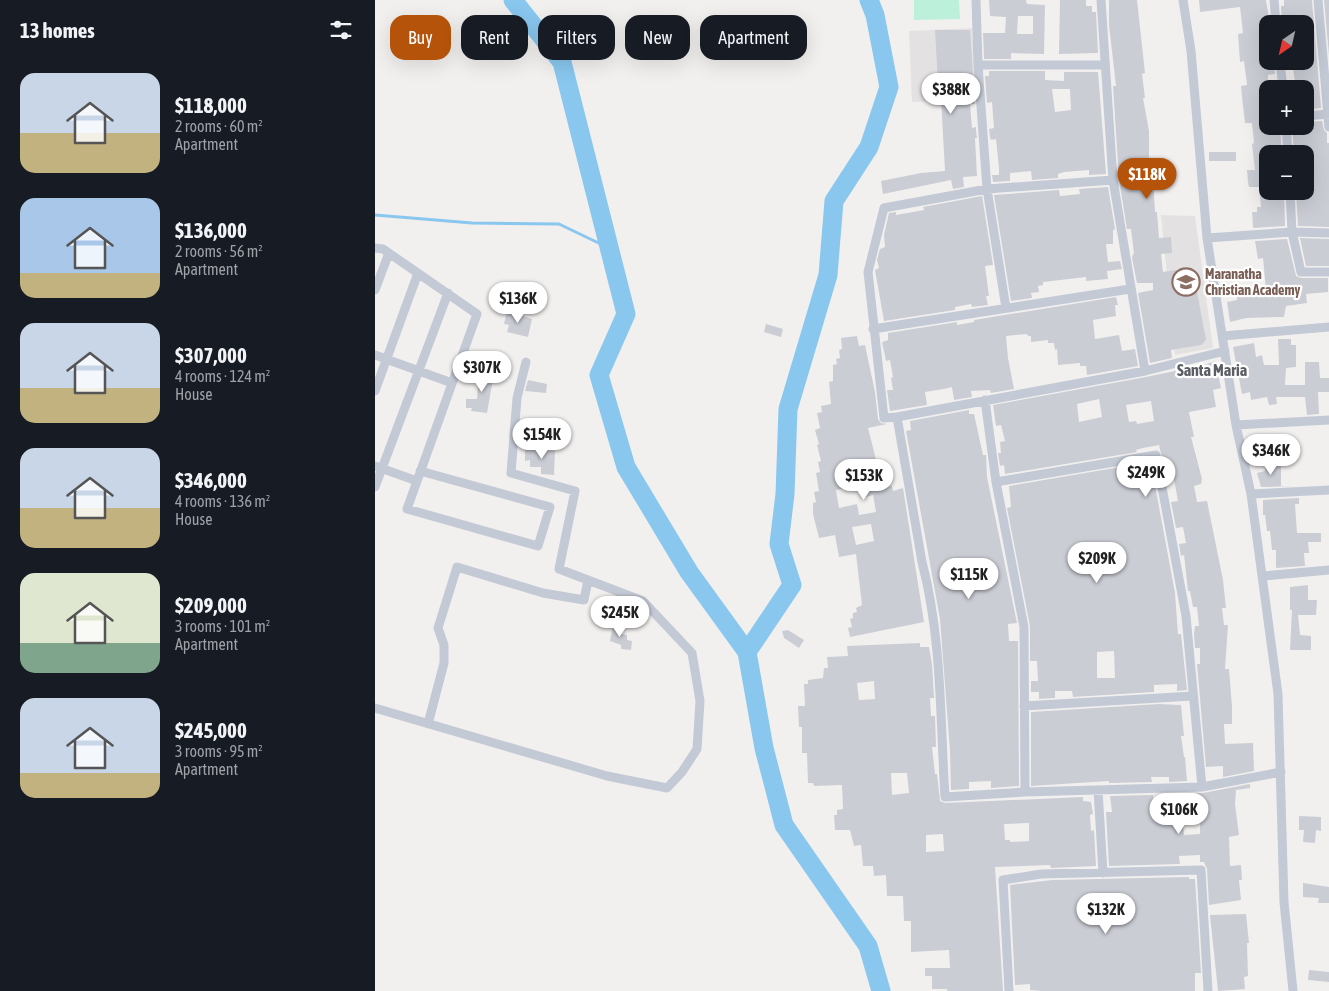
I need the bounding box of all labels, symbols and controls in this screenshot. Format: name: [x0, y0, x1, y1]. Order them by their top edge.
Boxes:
chip: Buy: [390, 15, 451, 60]
chip: Rent: [461, 15, 528, 60]
chip: Filters: [538, 15, 615, 60]
chip: New: [625, 15, 690, 60]
chip: Apartment: [700, 15, 807, 60]
north arrow: [1259, 15, 1314, 70]
map controls: [1259, 15, 1314, 200]
icon: filters: [327, 16, 355, 44]
text: 13 homes: [20, 18, 95, 42]
pin: $388K: [916, 72, 986, 115]
text: $388K: [932, 80, 970, 98]
button: +: [1259, 80, 1314, 135]
icon: home: [60, 93, 120, 153]
text: $118,000: [175, 93, 247, 117]
text: 2 rooms · 60 m²: [175, 117, 263, 135]
text: Apartment: [175, 135, 238, 153]
button: −: [1259, 145, 1314, 200]
pin: $118K: [1112, 158, 1182, 200]
text: $118K: [1128, 165, 1166, 183]
icon: home: [60, 218, 120, 278]
text: $136,000: [175, 218, 247, 242]
text: 2 rooms · 56 m²: [175, 242, 263, 260]
text: Apartment: [175, 260, 238, 278]
place label: Maranatha Christian Academy: [1205, 266, 1300, 298]
school or university icon: Maranatha Christian Academy: [1171, 267, 1201, 297]
pin: $136K: [483, 282, 553, 324]
text: $136K: [499, 289, 537, 307]
icon: home: [60, 343, 120, 403]
text: $307,000: [175, 343, 247, 367]
pin: $307K: [447, 350, 517, 393]
text: $307K: [463, 358, 501, 376]
district label: Santa Maria: [1177, 361, 1247, 379]
text: 4 rooms · 124 m²: [175, 367, 270, 385]
text: House: [175, 385, 212, 403]
pin: $154K: [507, 418, 577, 460]
text: $154K: [523, 425, 561, 443]
pin: $346K: [1236, 434, 1306, 476]
text: $346K: [1252, 441, 1290, 459]
pin: $249K: [1111, 456, 1181, 498]
pin: $153K: [829, 458, 899, 501]
text: $249K: [1127, 463, 1165, 481]
text: $153K: [845, 466, 883, 484]
icon: home: [60, 468, 120, 528]
text: $346,000: [175, 468, 247, 492]
text: 4 rooms · 136 m²: [175, 492, 270, 510]
text: House: [175, 510, 212, 528]
pin: $209K: [1062, 542, 1132, 584]
text: $209K: [1078, 549, 1116, 567]
pin: $115K: [934, 558, 1004, 600]
text: $115K: [950, 565, 988, 583]
icon: home: [60, 593, 120, 653]
text: $209,000: [175, 593, 247, 617]
pin: $245K: [585, 596, 655, 638]
text: $245K: [601, 603, 639, 621]
text: 3 rooms · 101 m²: [175, 617, 270, 635]
text: Apartment: [175, 635, 238, 653]
icon: home: [60, 718, 120, 778]
text: $245,000: [175, 718, 247, 742]
text: 3 rooms · 95 m²: [175, 742, 263, 760]
text: Apartment: [175, 760, 238, 778]
pin: $106K: [1144, 792, 1214, 835]
text: $106K: [1160, 800, 1198, 818]
pin: $132K: [1071, 892, 1141, 935]
text: $132K: [1087, 900, 1125, 918]

